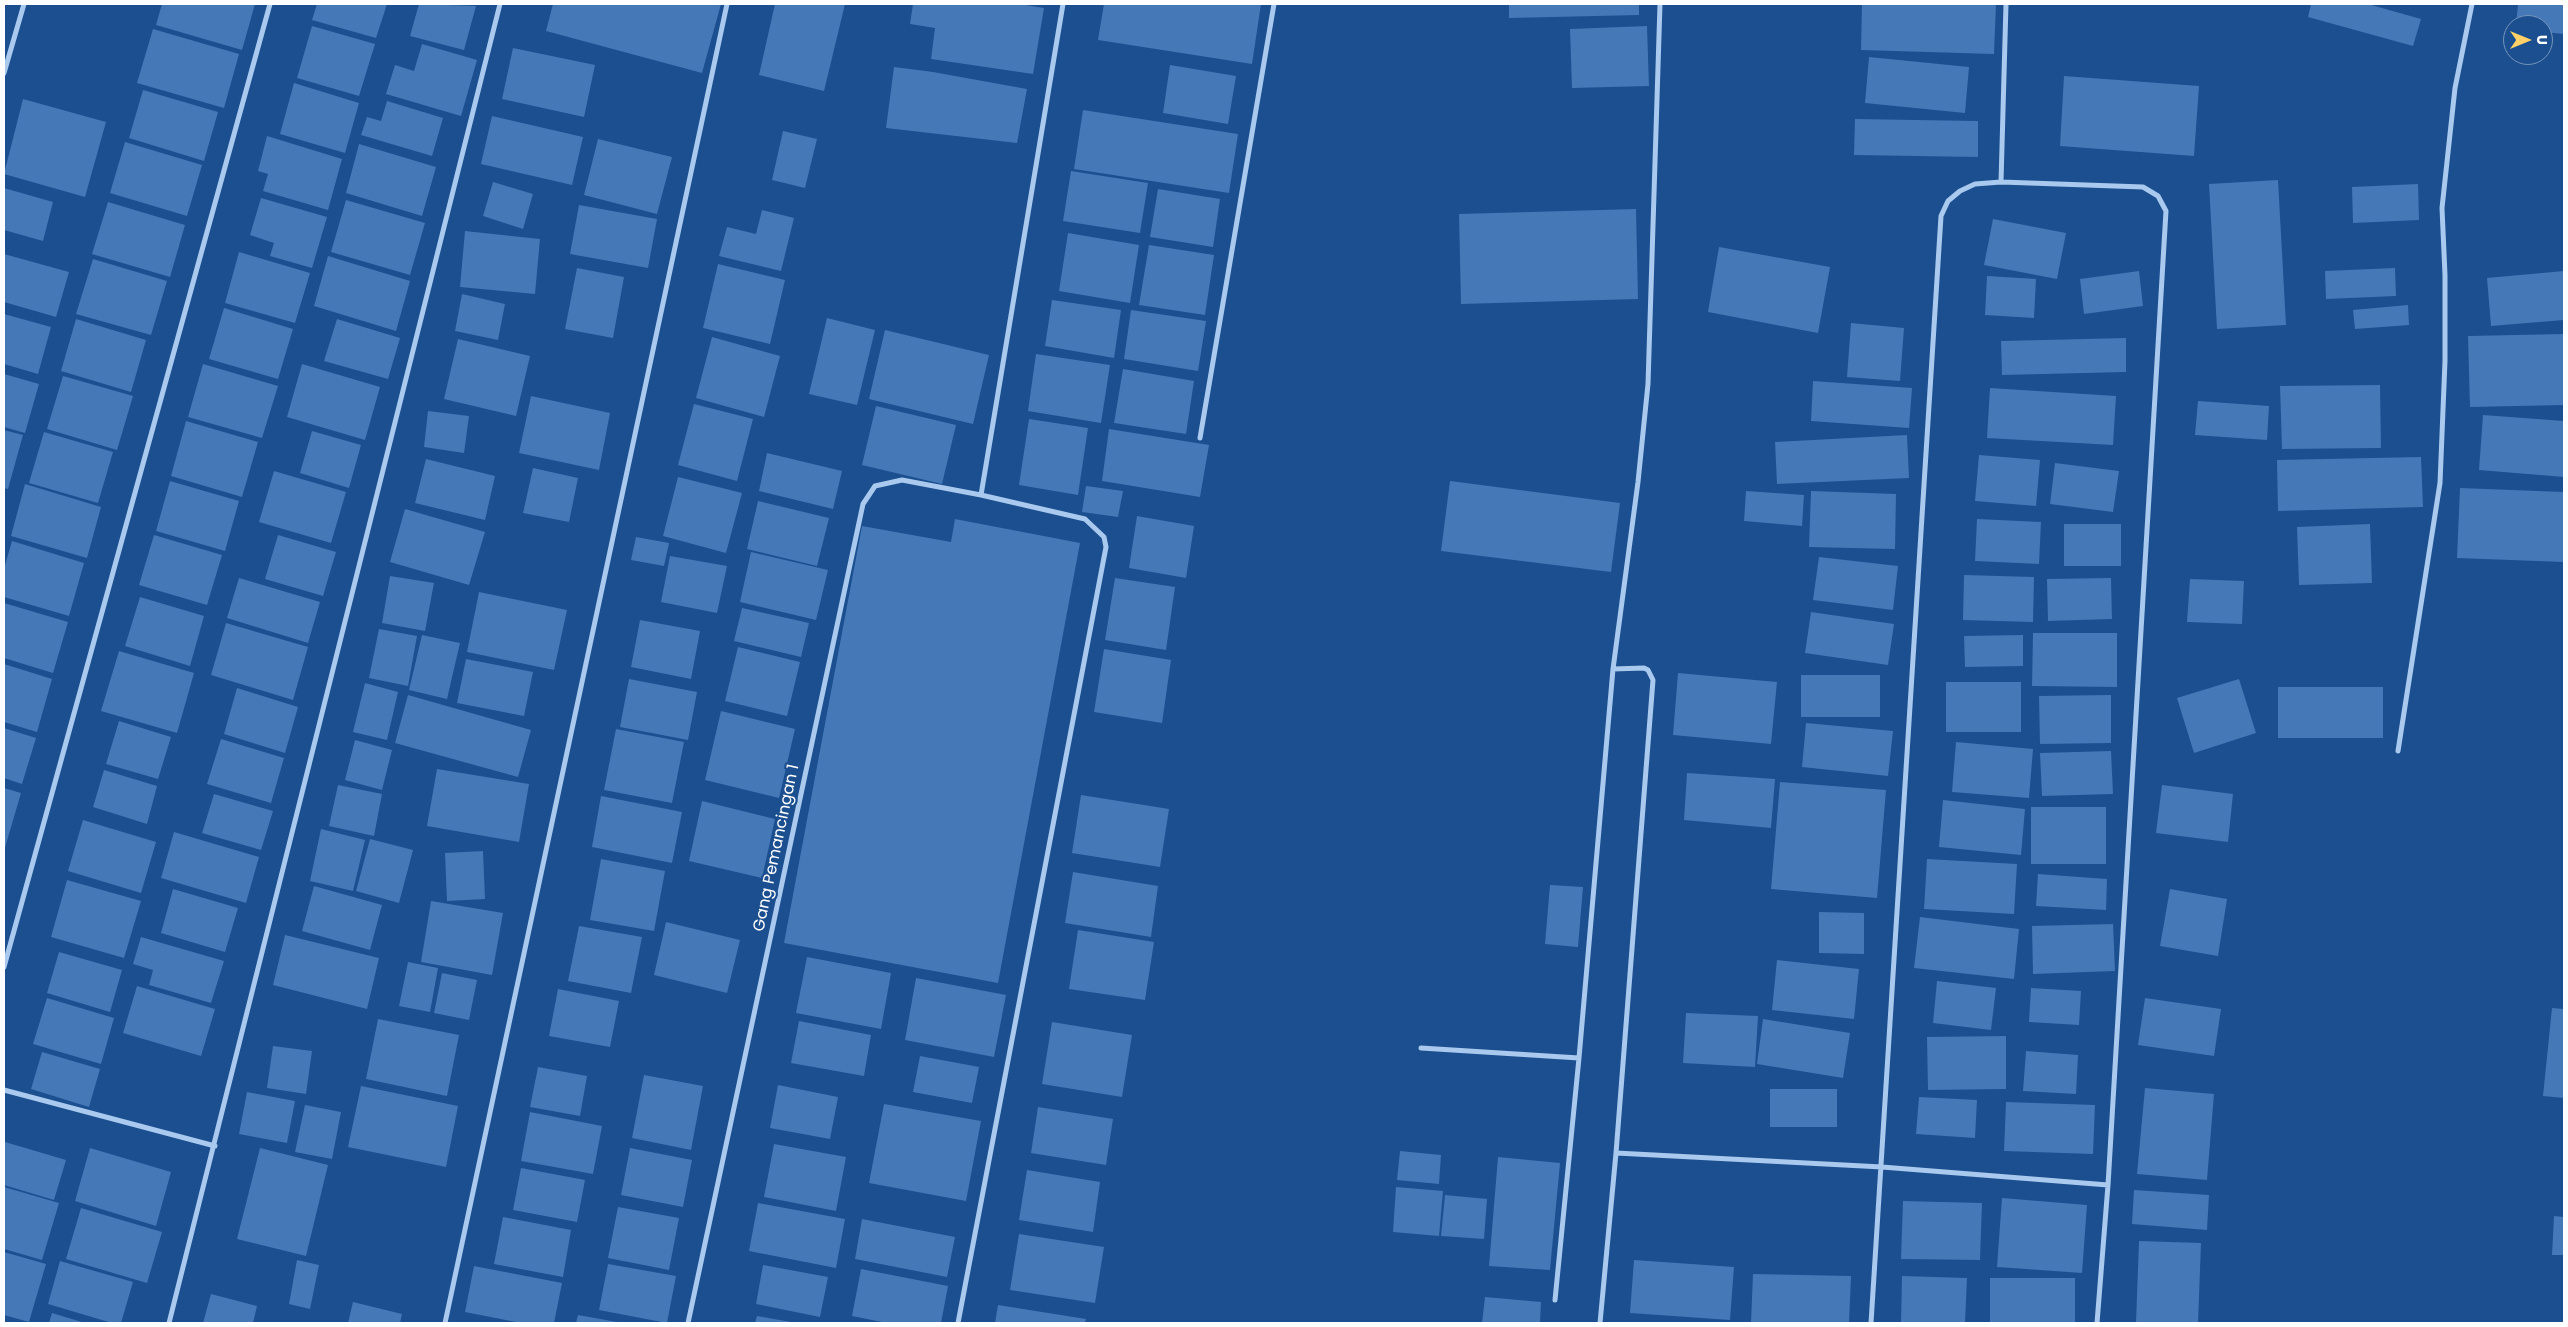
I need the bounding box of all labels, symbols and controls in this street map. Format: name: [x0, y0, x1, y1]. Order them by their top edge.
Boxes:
north arrow: [2503, 15, 2553, 65]
text: U: [2532, 35, 2552, 45]
street label: Gang Pemancingan 1: [750, 763, 804, 933]

